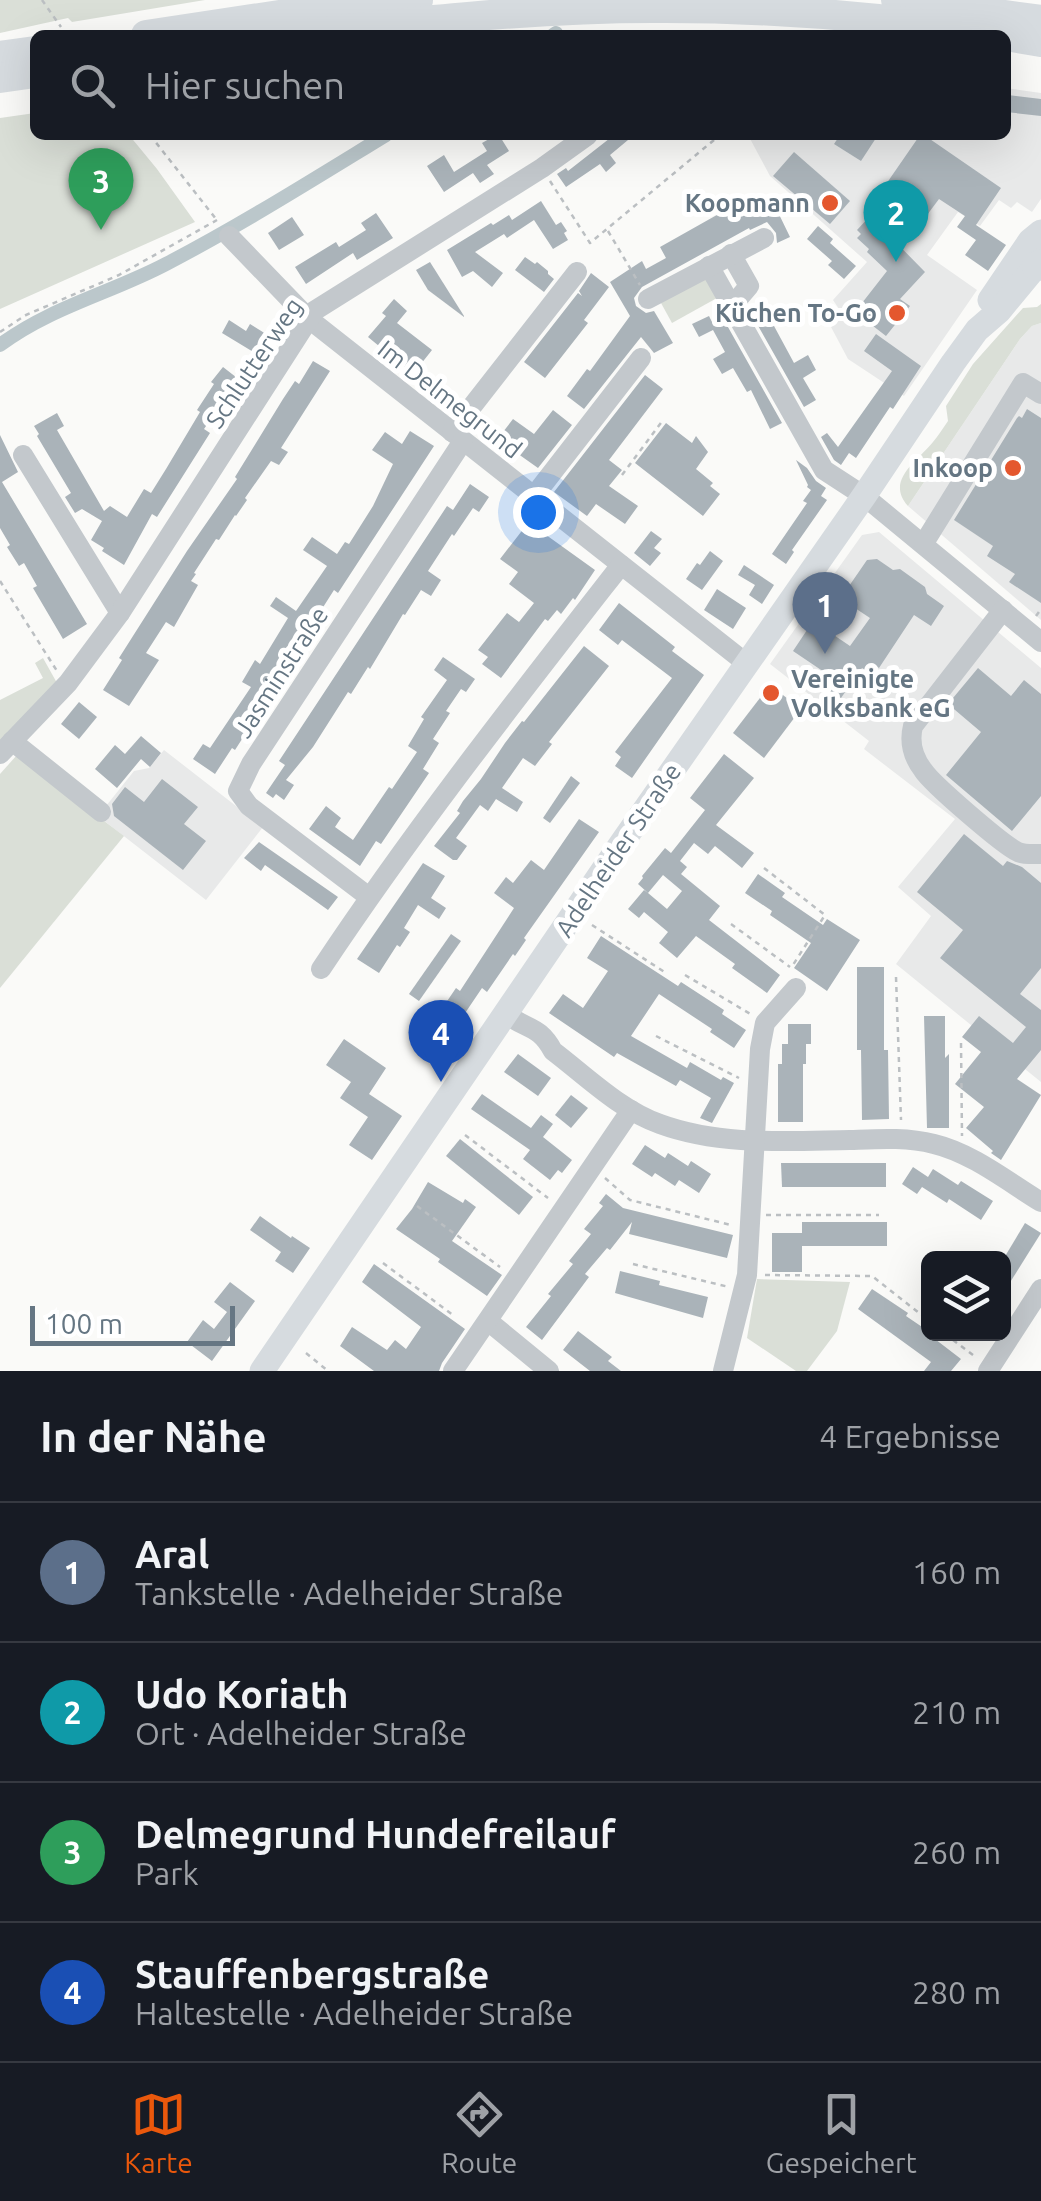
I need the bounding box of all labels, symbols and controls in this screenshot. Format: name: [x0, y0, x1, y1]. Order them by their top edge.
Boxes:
search box: [30, 30, 1011, 140]
icon: search: [65, 58, 120, 113]
text: Hier suchen: [145, 64, 345, 106]
pin: 3: [68, 148, 134, 230]
pin: 2: [864, 180, 928, 262]
place label: Koopmann: [685, 189, 810, 217]
marker: Koopmann: [819, 192, 841, 214]
street label: Schlutterweg: [200, 293, 308, 433]
place label: Küchen To-Go: [715, 299, 877, 327]
marker: Küchen To-Go: [886, 302, 908, 324]
street label: Im Delmegrund: [373, 334, 527, 464]
place label: Inkoop: [913, 454, 993, 482]
marker: Inkoop: [1002, 457, 1024, 479]
your location: [513, 487, 564, 538]
pin: 1: [792, 572, 858, 654]
street label: Jasminstraße: [228, 602, 334, 742]
place label: Vereinigte Volksbank eG: [791, 665, 951, 722]
marker: Vereinigte Volksbank eG: [760, 682, 782, 704]
street label: Adelheider Straße: [550, 758, 686, 942]
pin: 4: [408, 1000, 474, 1082]
map controls: [921, 1251, 1011, 1341]
button: layers: [921, 1251, 1011, 1341]
scale bar: [30, 1301, 235, 1346]
text: 100 m: [45, 1308, 123, 1339]
text: In der Nähe: [40, 1413, 267, 1460]
text: 4 Ergebnisse: [819, 1418, 1001, 1454]
text: Aral: [135, 1533, 209, 1575]
text: 1: [63, 1554, 82, 1590]
text: 160 m: [912, 1554, 1001, 1590]
text: Tankstelle · Adelheider Straße: [135, 1575, 563, 1611]
text: Udo Koriath: [135, 1673, 349, 1715]
text: 2: [63, 1694, 82, 1730]
text: 210 m: [912, 1694, 1001, 1730]
text: Ort · Adelheider Straße: [135, 1715, 467, 1751]
text: Delmegrund Hundefreilauf: [135, 1813, 616, 1855]
text: 3: [63, 1834, 82, 1870]
text: 260 m: [912, 1834, 1001, 1870]
text: Park: [135, 1855, 199, 1891]
text: Stauffenbergstraße: [135, 1953, 489, 1995]
text: 4: [63, 1974, 82, 2010]
text: 280 m: [912, 1974, 1001, 2010]
text: Haltestelle · Adelheider Straße: [135, 1995, 573, 2031]
tab: Karte: [124, 2087, 193, 2178]
tab: Route: [441, 2087, 517, 2178]
tab: Gespeichert: [766, 2087, 917, 2178]

